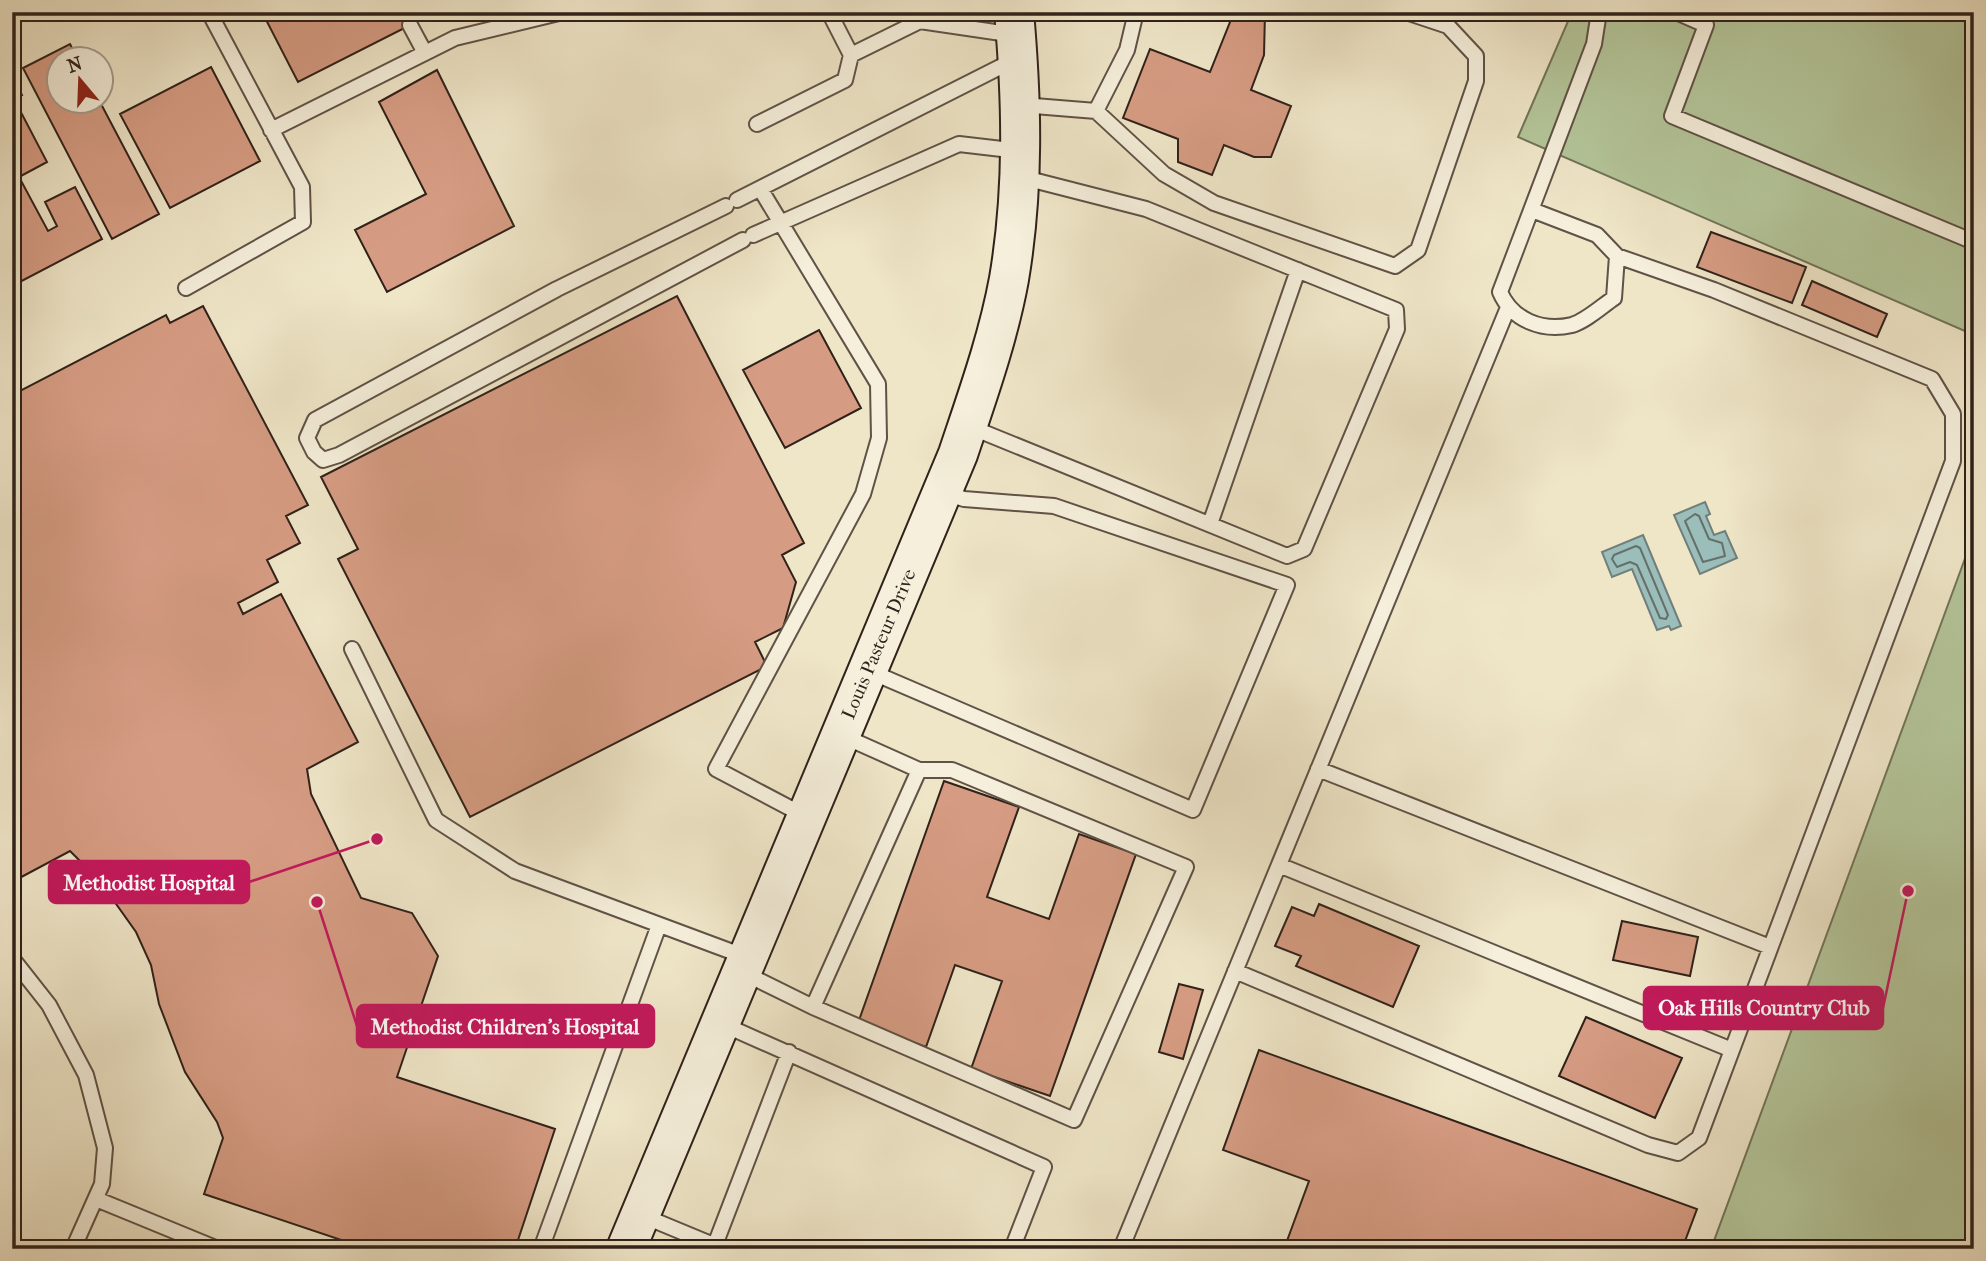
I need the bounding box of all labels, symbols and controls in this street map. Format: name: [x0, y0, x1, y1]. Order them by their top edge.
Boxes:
north arrow: [46, 46, 116, 116]
text: N: [64, 52, 86, 78]
street label: Louis Pasteur Drive: [837, 566, 921, 722]
callout: Methodist Hospital: [49, 861, 249, 903]
text: Methodist Hospital: [62, 871, 235, 895]
callout: Oak Hills Country Club: [1644, 987, 1883, 1029]
text: Oak Hills Country Club: [1658, 996, 1870, 1020]
callout: Methodist Children's Hospital: [357, 1005, 654, 1047]
text: Methodist Children's Hospital: [370, 1015, 640, 1039]

